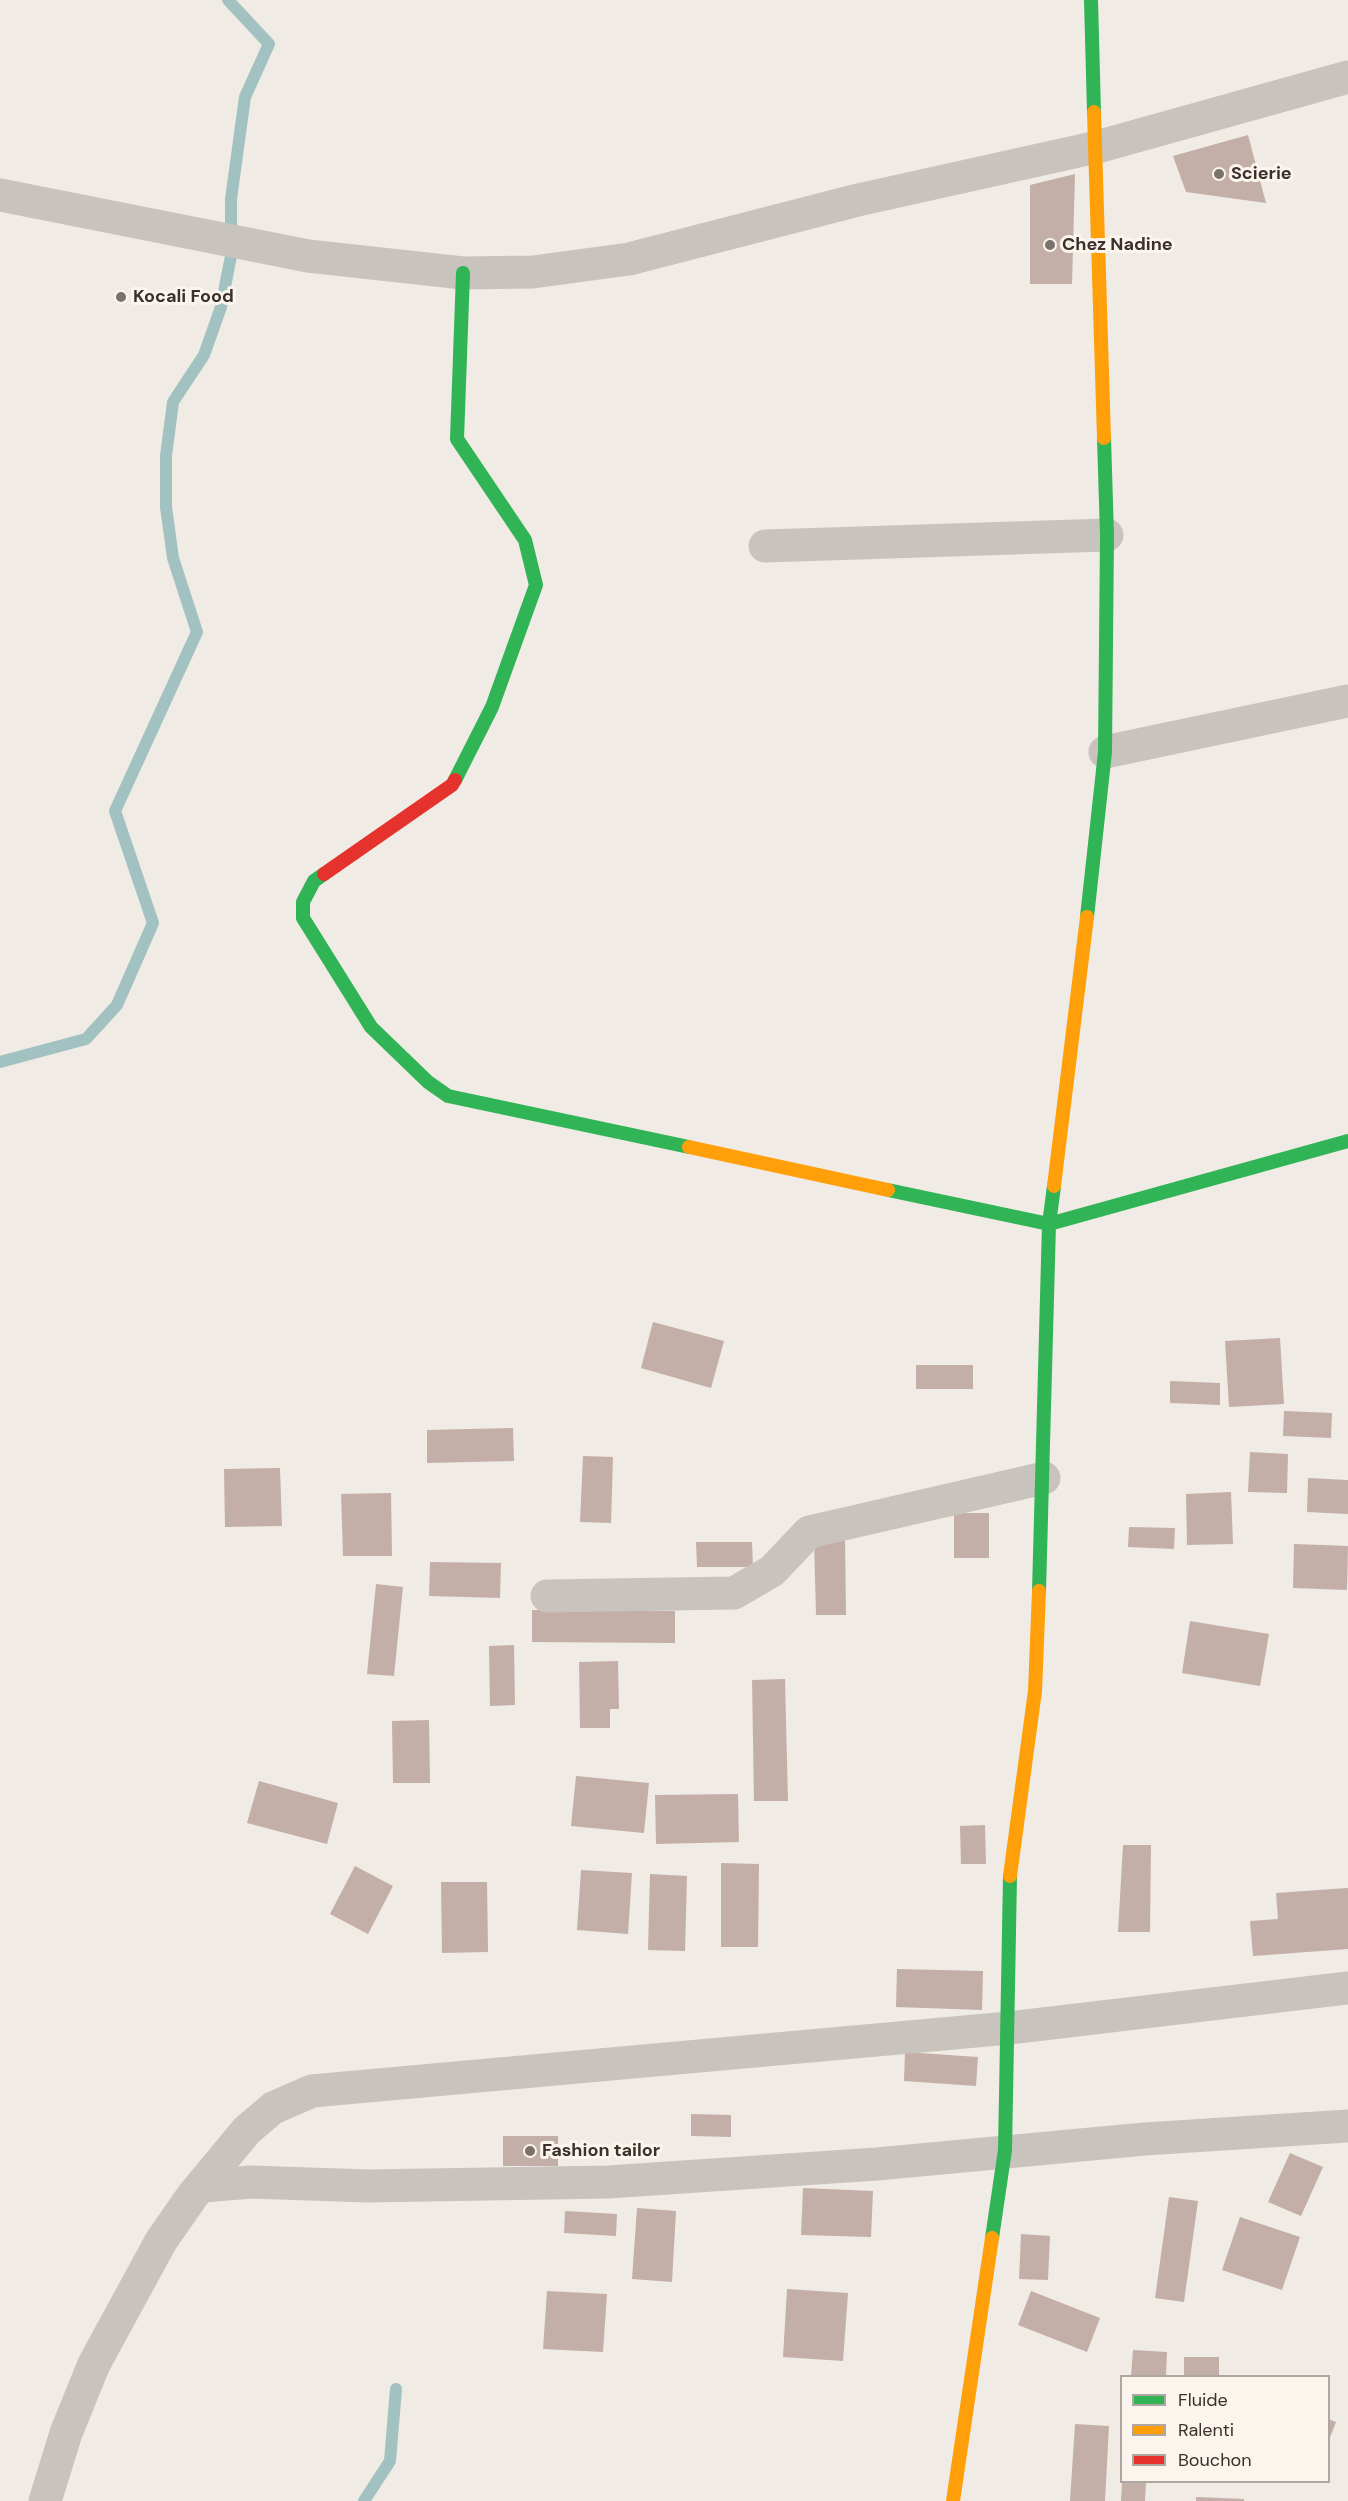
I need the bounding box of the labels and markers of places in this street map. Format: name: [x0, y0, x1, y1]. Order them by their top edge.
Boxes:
place label: Scierie: [1231, 163, 1292, 185]
marker: Scierie: [1212, 167, 1226, 181]
place label: Chez Nadine: [1062, 234, 1173, 256]
marker: Chez Nadine: [1043, 238, 1057, 252]
place label: Kocali Food: [133, 286, 234, 308]
marker: Kocali Food: [114, 290, 128, 304]
place label: Fashion tailor: [542, 2140, 660, 2162]
marker: Fashion tailor: [523, 2144, 537, 2158]

